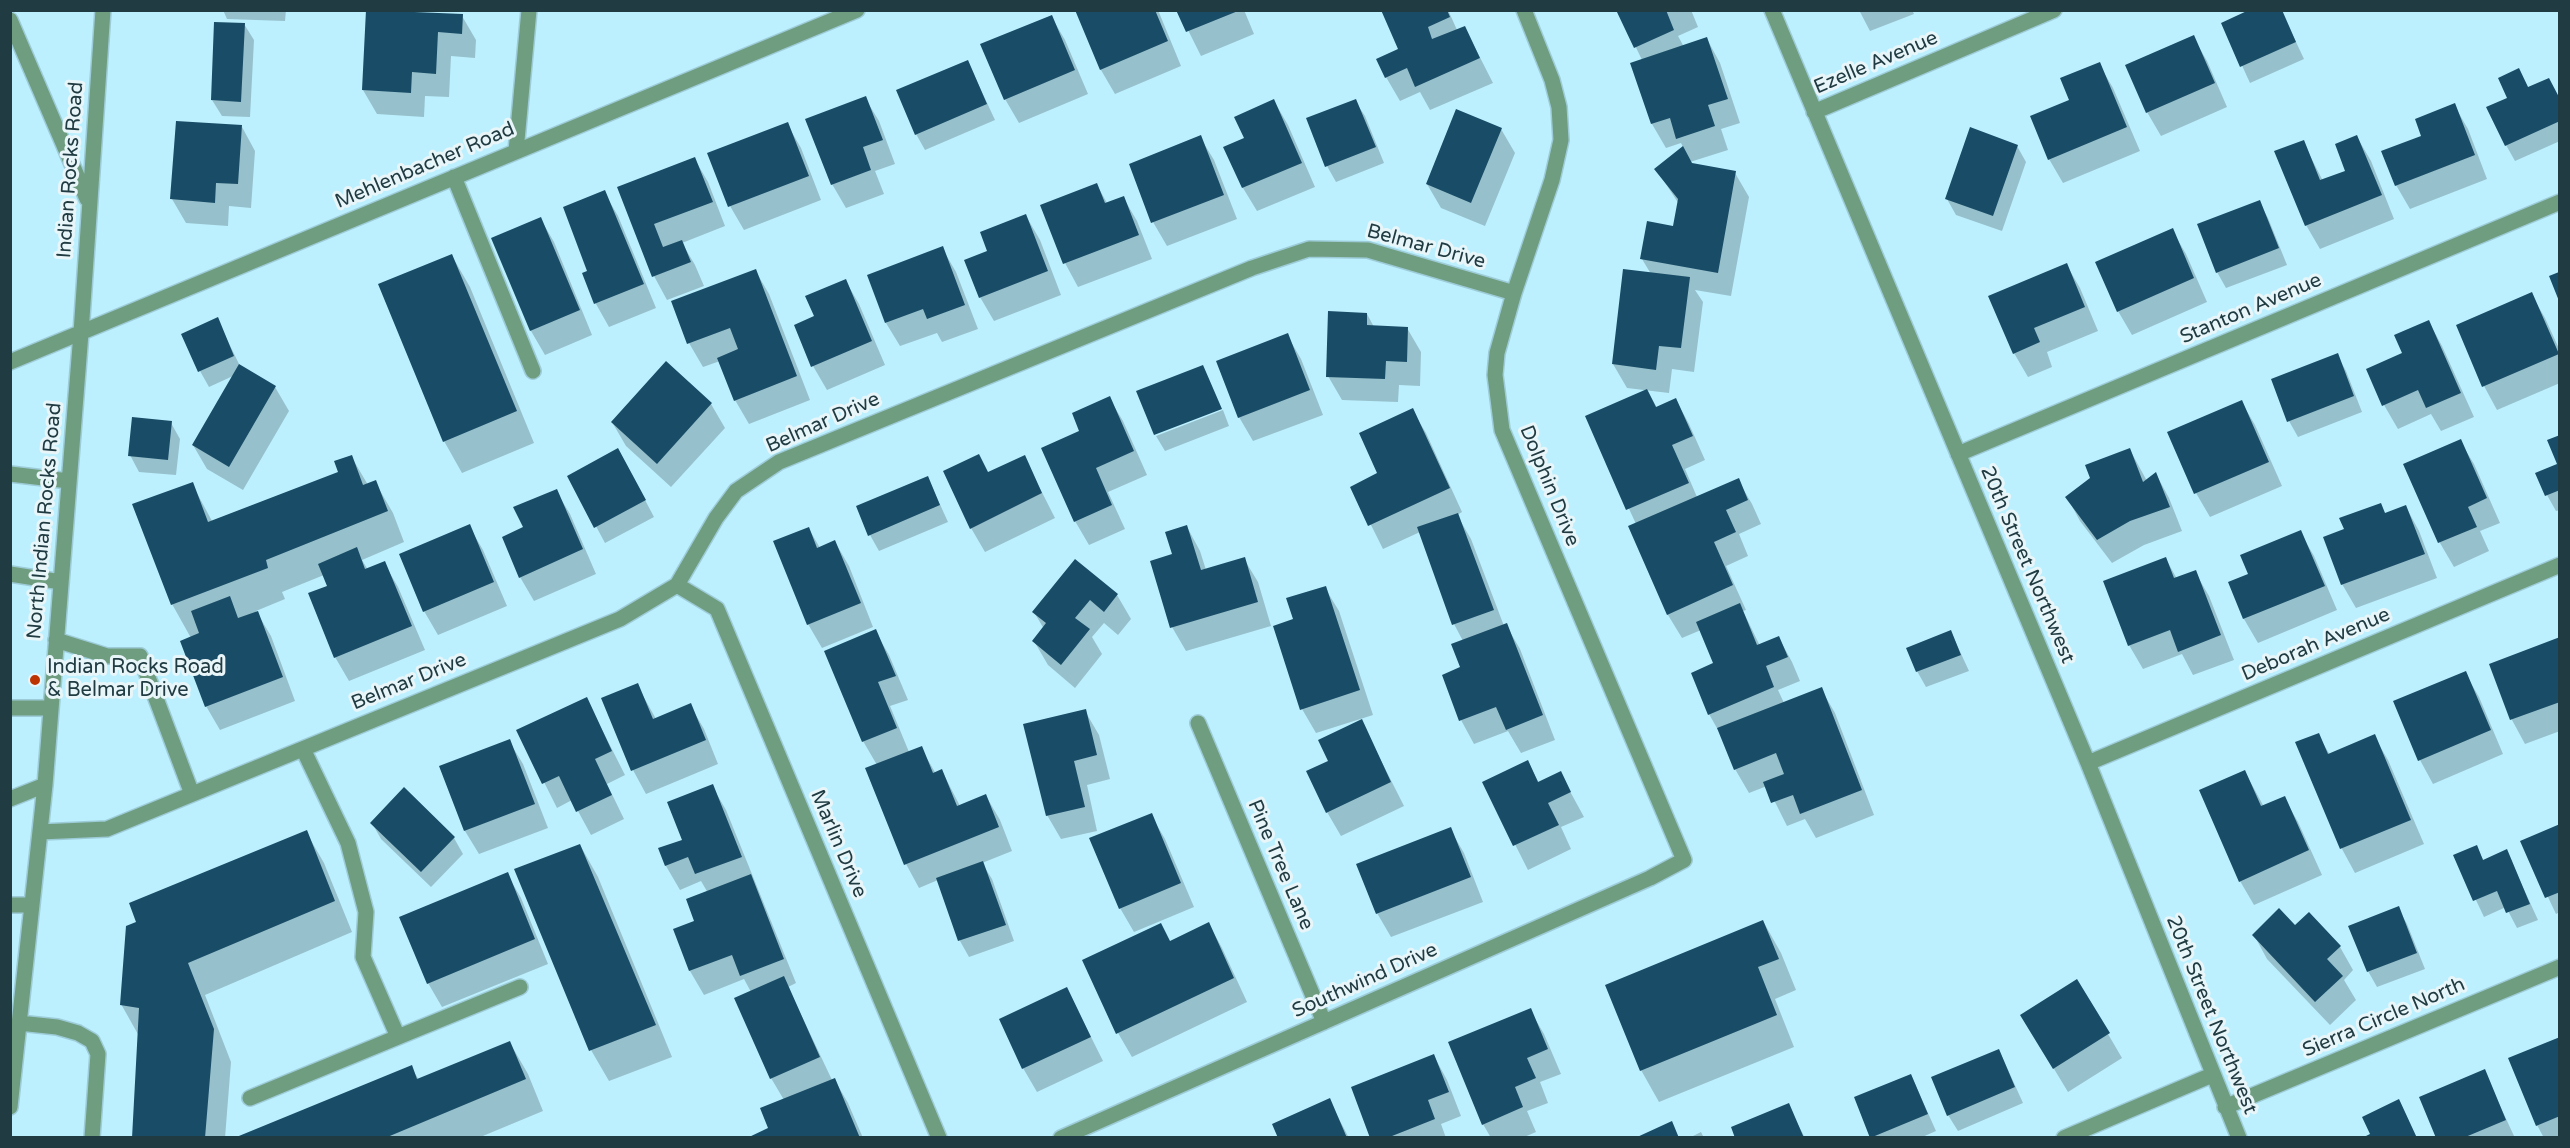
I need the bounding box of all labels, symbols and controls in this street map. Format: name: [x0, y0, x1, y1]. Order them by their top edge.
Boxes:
street label: Ezelle Avenue: [1811, 26, 1941, 100]
street label: Indian Rocks Road: [53, 81, 89, 259]
street label: Mehlenbacher Road: [332, 117, 518, 215]
street label: Belmar Drive: [1364, 220, 1488, 274]
street label: Stanton Avenue: [2177, 268, 2325, 350]
street label: Belmar Drive: [762, 387, 884, 459]
street label: North Indian Rocks Road: [23, 402, 67, 640]
street label: Dolphin Drive: [1514, 422, 1584, 550]
street label: 20th Street Northwest: [1975, 463, 2079, 667]
street label: Deborah Avenue: [2238, 603, 2394, 687]
street label: Belmar Drive: [348, 648, 470, 716]
place label: Indian Rocks Road & Belmar Drive: [47, 656, 224, 703]
marker: Indian Rocks Road & Belmar Drive: [28, 673, 42, 687]
street label: Marlin Drive: [805, 786, 871, 902]
street label: Pine Tree Lane: [1242, 796, 1318, 934]
street label: 20th Street Northwest: [2160, 912, 2262, 1118]
street label: Southwind Drive: [1289, 938, 1441, 1024]
street label: Sierra Circle North: [2299, 973, 2469, 1063]

